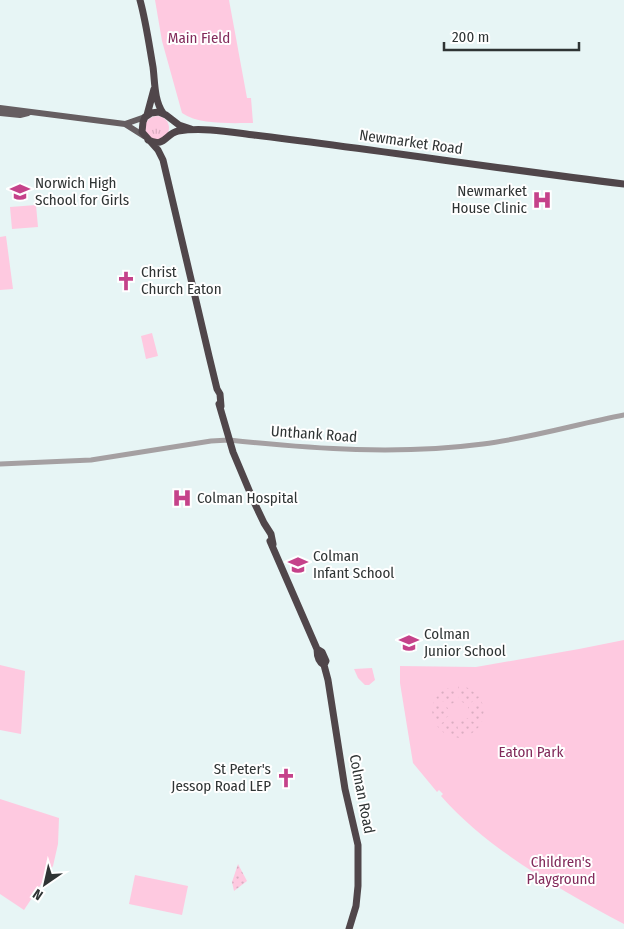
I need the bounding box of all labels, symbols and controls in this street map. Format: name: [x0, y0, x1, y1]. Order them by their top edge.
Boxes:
scale bar: [444, 20, 579, 52]
text: 200 m: [452, 28, 489, 46]
park label: Main Field: [168, 29, 230, 47]
street label: Newmarket Road: [358, 126, 464, 158]
place label: Norwich High School for Girls: [35, 174, 129, 209]
school or university icon: Norwich High School for Girls: [9, 181, 31, 203]
place label: Newmarket House Clinic: [452, 182, 528, 217]
hospital icon: Newmarket House Clinic: [531, 189, 553, 211]
place label: Christ Church Eaton: [141, 263, 222, 298]
church icon: Christ Church Eaton: [115, 270, 137, 292]
street label: Unthank Road: [270, 422, 358, 446]
hospital icon: Colman Hospital: [171, 487, 193, 509]
place label: Colman Hospital: [197, 489, 298, 507]
place label: Colman Infant School: [313, 547, 394, 582]
school or university icon: Colman Infant School: [287, 554, 309, 576]
place label: Colman Junior School: [424, 625, 506, 660]
school or university icon: Colman Junior School: [398, 632, 420, 654]
park label: Eaton Park: [499, 743, 563, 761]
street label: Colman Road: [345, 753, 379, 835]
place label: St Peter's Jessop Road LEP: [171, 760, 271, 795]
church icon: St Peter's Jessop Road LEP: [275, 767, 297, 789]
park label: Children's Playground: [527, 853, 595, 888]
north arrow: [20, 859, 70, 909]
text: N: [30, 885, 46, 904]

